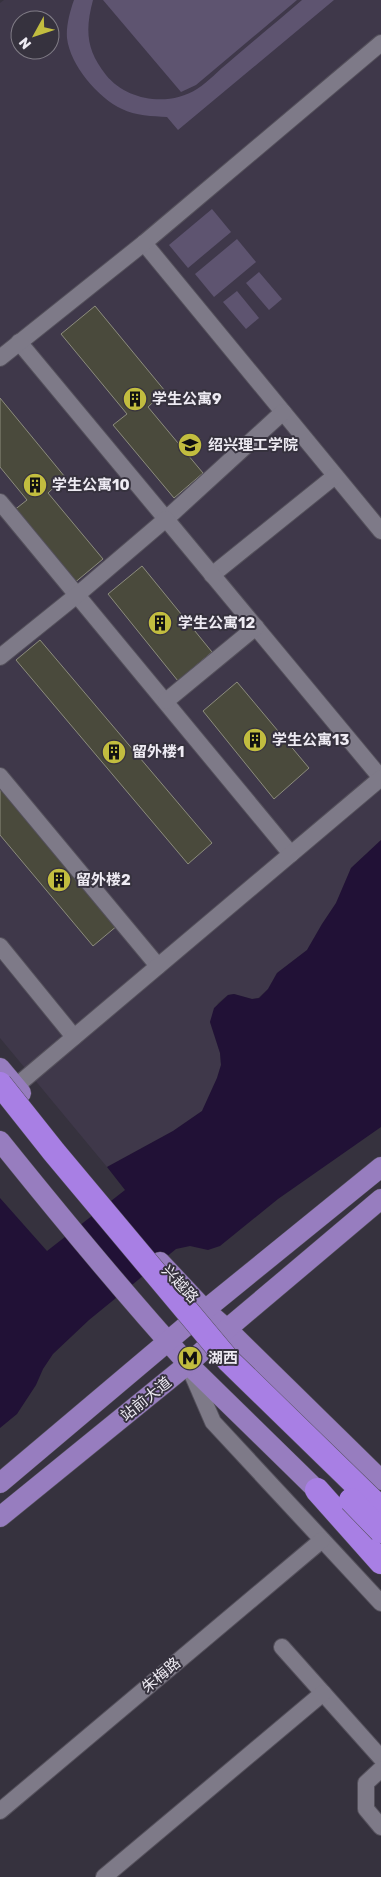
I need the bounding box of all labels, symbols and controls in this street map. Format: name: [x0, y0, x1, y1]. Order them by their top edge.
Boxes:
north arrow: [10, 10, 60, 60]
text: N: [16, 34, 35, 52]
building icon: 学生公寓9: [122, 386, 148, 412]
place label: 学生公寓9: [152, 390, 222, 408]
school or university icon: 绍兴理工学院: [177, 432, 203, 458]
place label: 绍兴理工学院: [208, 436, 298, 454]
building icon: 学生公寓10: [22, 472, 48, 498]
place label: 学生公寓10: [52, 476, 130, 494]
building icon: 学生公寓12: [147, 610, 173, 636]
place label: 学生公寓12: [178, 614, 255, 632]
building icon: 学生公寓13: [242, 727, 268, 753]
place label: 学生公寓13: [272, 731, 349, 749]
building icon: 留外楼1: [101, 739, 127, 765]
place label: 留外楼1: [132, 743, 184, 761]
building icon: 留外楼2: [46, 867, 72, 893]
place label: 留外楼2: [76, 871, 131, 889]
street label: 兴越路: [158, 1261, 202, 1307]
metro station icon: 湖西: [177, 1345, 203, 1371]
place label: 湖西: [208, 1349, 238, 1367]
street label: 站前大道: [117, 1373, 175, 1425]
street label: 朱梅路: [138, 1654, 184, 1696]

